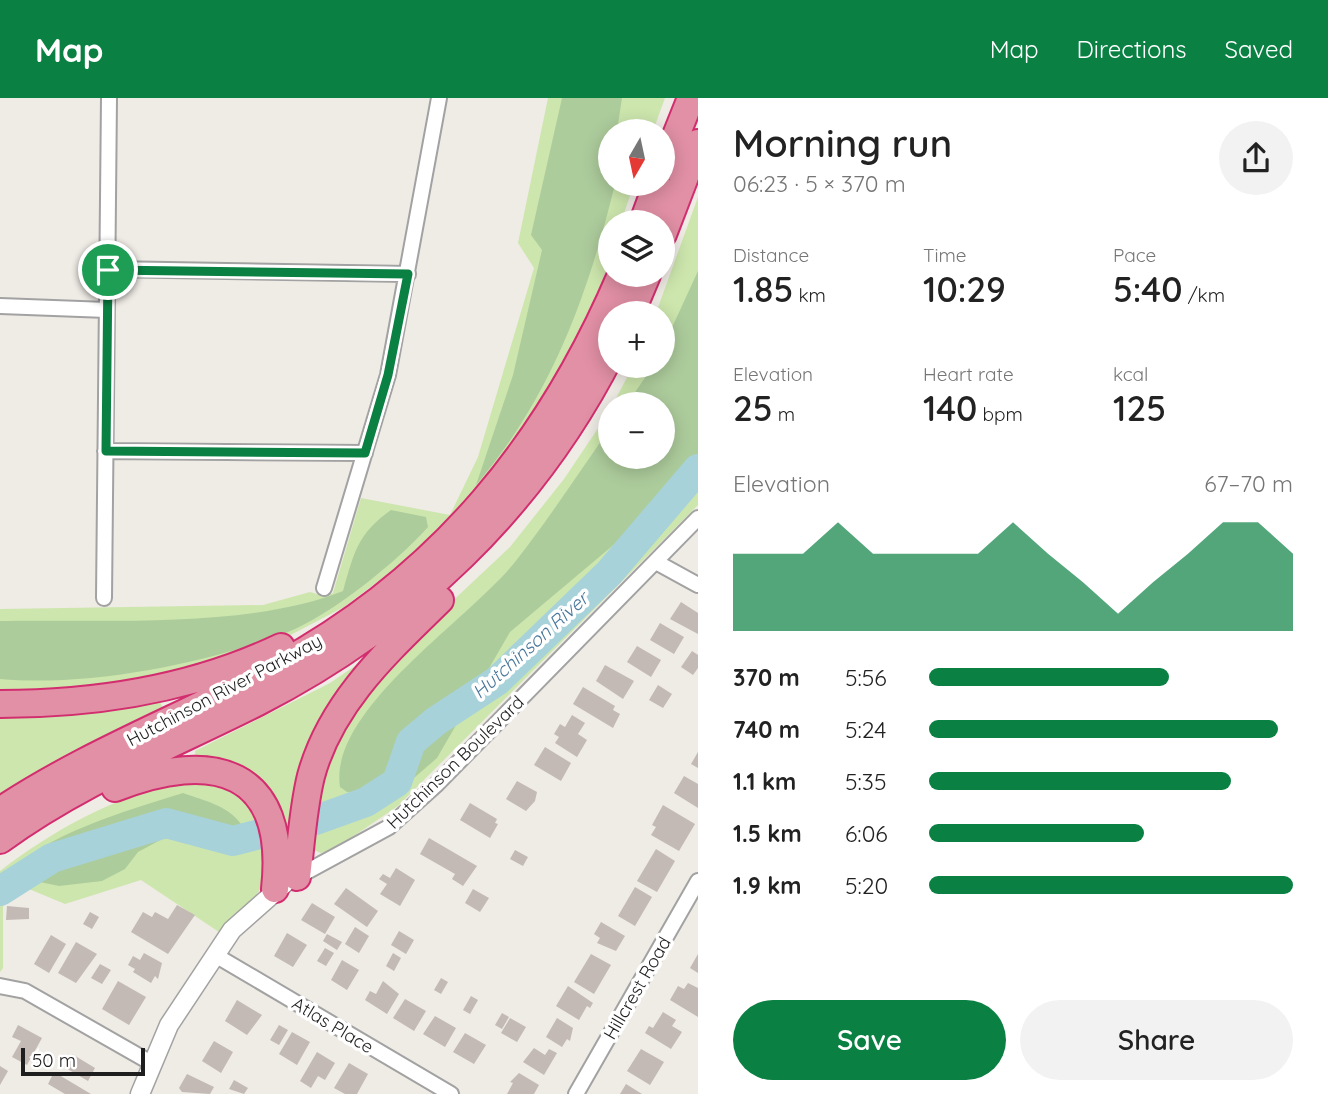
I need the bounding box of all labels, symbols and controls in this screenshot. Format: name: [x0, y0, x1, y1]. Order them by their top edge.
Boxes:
text: Map: [35, 29, 103, 70]
text: Map: [990, 34, 1039, 64]
text: Directions: [1077, 34, 1187, 64]
text: Saved: [1225, 34, 1293, 64]
north arrow: [598, 119, 676, 196]
map controls: [598, 119, 675, 469]
text: Morning run: [733, 119, 952, 167]
button: share: [1219, 121, 1293, 195]
text: 06:23 · 5 × 370 m: [733, 169, 906, 198]
button: layers: [598, 210, 675, 287]
pin: [78, 240, 138, 300]
text: Distance: [733, 243, 809, 267]
text: Time: [923, 243, 967, 267]
text: Pace: [1113, 243, 1156, 267]
icon: arrive: [89, 251, 127, 289]
text: 1.85: [733, 267, 793, 311]
text: 10:29: [923, 267, 1006, 311]
text: 5:40: [1113, 267, 1183, 311]
text: km: [793, 283, 826, 307]
text: /km: [1183, 283, 1225, 307]
button: +: [598, 301, 675, 378]
text: Elevation: [733, 362, 813, 386]
text: Heart rate: [923, 362, 1014, 386]
text: kcal: [1113, 362, 1148, 386]
text: 25: [733, 386, 773, 430]
text: 140: [923, 386, 977, 430]
text: 125: [1113, 386, 1166, 430]
button: −: [598, 392, 675, 469]
text: m: [773, 402, 795, 426]
text: bpm: [977, 402, 1023, 426]
text: Elevation: [733, 469, 830, 498]
text: 67–70 m: [1204, 469, 1293, 498]
water label: Hutchinson River: [467, 585, 595, 703]
street label: Hutchinson River Parkway: [122, 629, 326, 751]
text: 370 m: [733, 663, 800, 692]
text: 5:56: [845, 663, 887, 692]
street label: Hutchinson Boulevard: [381, 690, 529, 834]
text: 740 m: [733, 715, 800, 744]
text: 5:24: [845, 715, 886, 744]
text: 1.1 km: [733, 767, 796, 796]
text: 5:35: [845, 767, 886, 796]
text: 1.5 km: [733, 819, 802, 848]
text: 6:06: [845, 819, 888, 848]
text: 1.9 km: [733, 871, 801, 900]
text: 5:20: [845, 871, 888, 900]
street label: Hillcrest Road: [598, 932, 676, 1044]
street label: Atlas Place: [288, 992, 378, 1058]
button: Save: [733, 1000, 1006, 1080]
button: Share: [1020, 1000, 1293, 1080]
scale bar: [21, 1045, 145, 1077]
text: 50 m: [32, 1048, 76, 1072]

